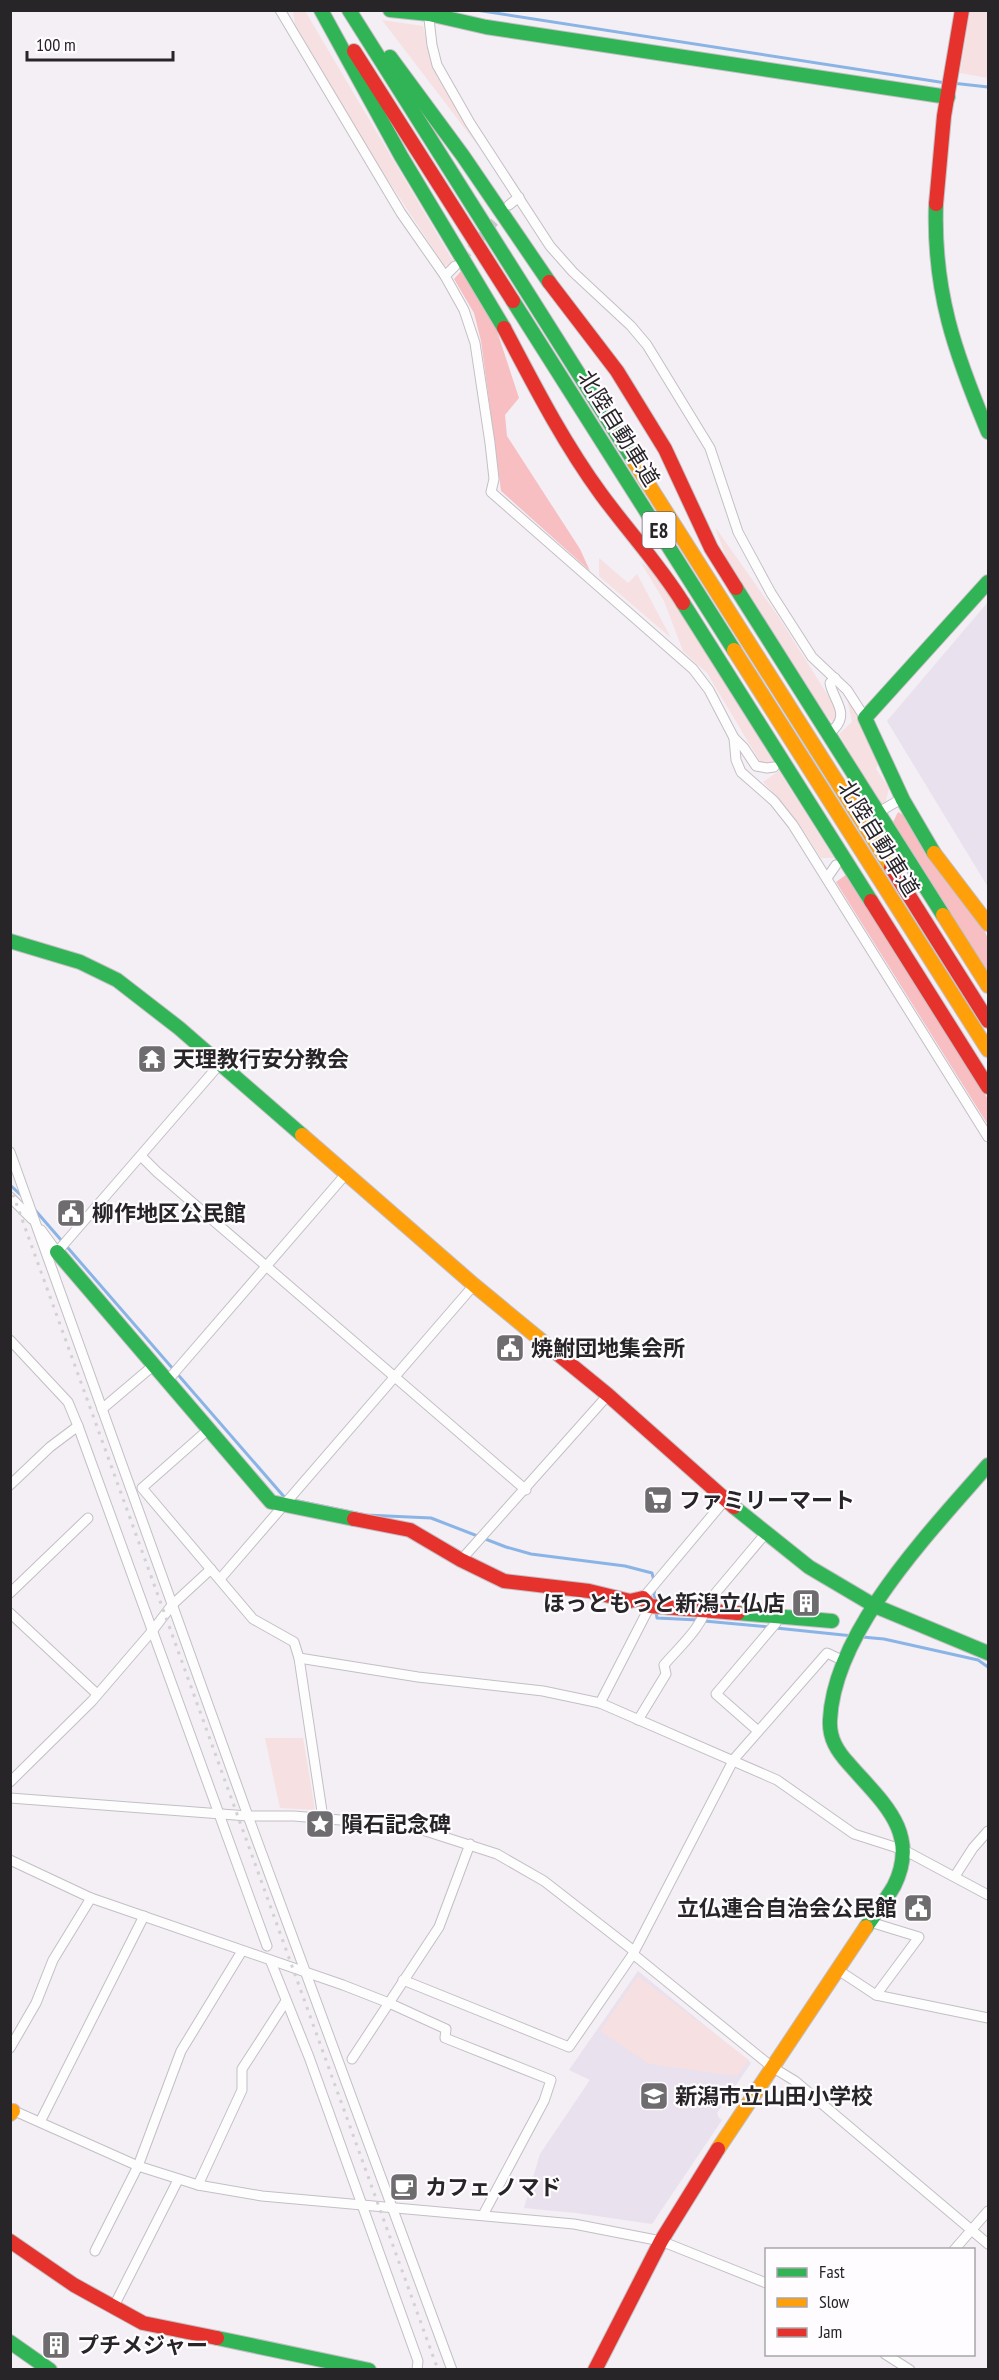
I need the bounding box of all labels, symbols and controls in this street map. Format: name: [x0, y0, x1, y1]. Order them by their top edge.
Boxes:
scale bar: [27, 24, 172, 62]
text: 100 m: [36, 33, 76, 56]
street label: 北陸自動車道: [572, 365, 666, 491]
road number: E8: [642, 512, 676, 548]
street label: 北陸自動車道: [832, 775, 926, 901]
temple icon: 天理教行安分教会: [136, 1043, 168, 1075]
place label: 天理教行安分教会: [173, 1045, 349, 1073]
public building icon: 柳作地区公民館: [55, 1197, 87, 1229]
place label: 柳作地区公民館: [92, 1199, 246, 1227]
public building icon: 焼鮒団地集会所: [494, 1332, 526, 1364]
place label: 焼鮒団地集会所: [531, 1334, 685, 1362]
supermarket icon: ファミリーマート: [642, 1484, 674, 1516]
place label: ファミリーマート: [679, 1486, 855, 1514]
building icon: ほっともっと新潟立仏店: [790, 1587, 822, 1619]
place label: ほっともっと新潟立仏店: [543, 1589, 785, 1617]
place icon: 隕石記念碑: [304, 1808, 336, 1840]
place label: 隕石記念碑: [341, 1810, 451, 1838]
public building icon: 立仏連合自治会公民館: [902, 1892, 934, 1924]
place label: 立仏連合自治会公民館: [677, 1894, 897, 1922]
school or university icon: 新潟市立山田小学校: [638, 2080, 670, 2112]
place label: 新潟市立山田小学校: [675, 2082, 873, 2110]
cafe icon: カフェ ノマド: [388, 2171, 420, 2203]
place label: カフェ ノマド: [425, 2173, 562, 2201]
legend: [765, 2248, 975, 2356]
text: Fast: [819, 2260, 845, 2283]
text: Slow: [819, 2290, 850, 2313]
text: Jam: [818, 2320, 842, 2343]
building icon: プチメジャー: [40, 2329, 72, 2361]
place label: プチメジャー: [77, 2331, 208, 2359]

